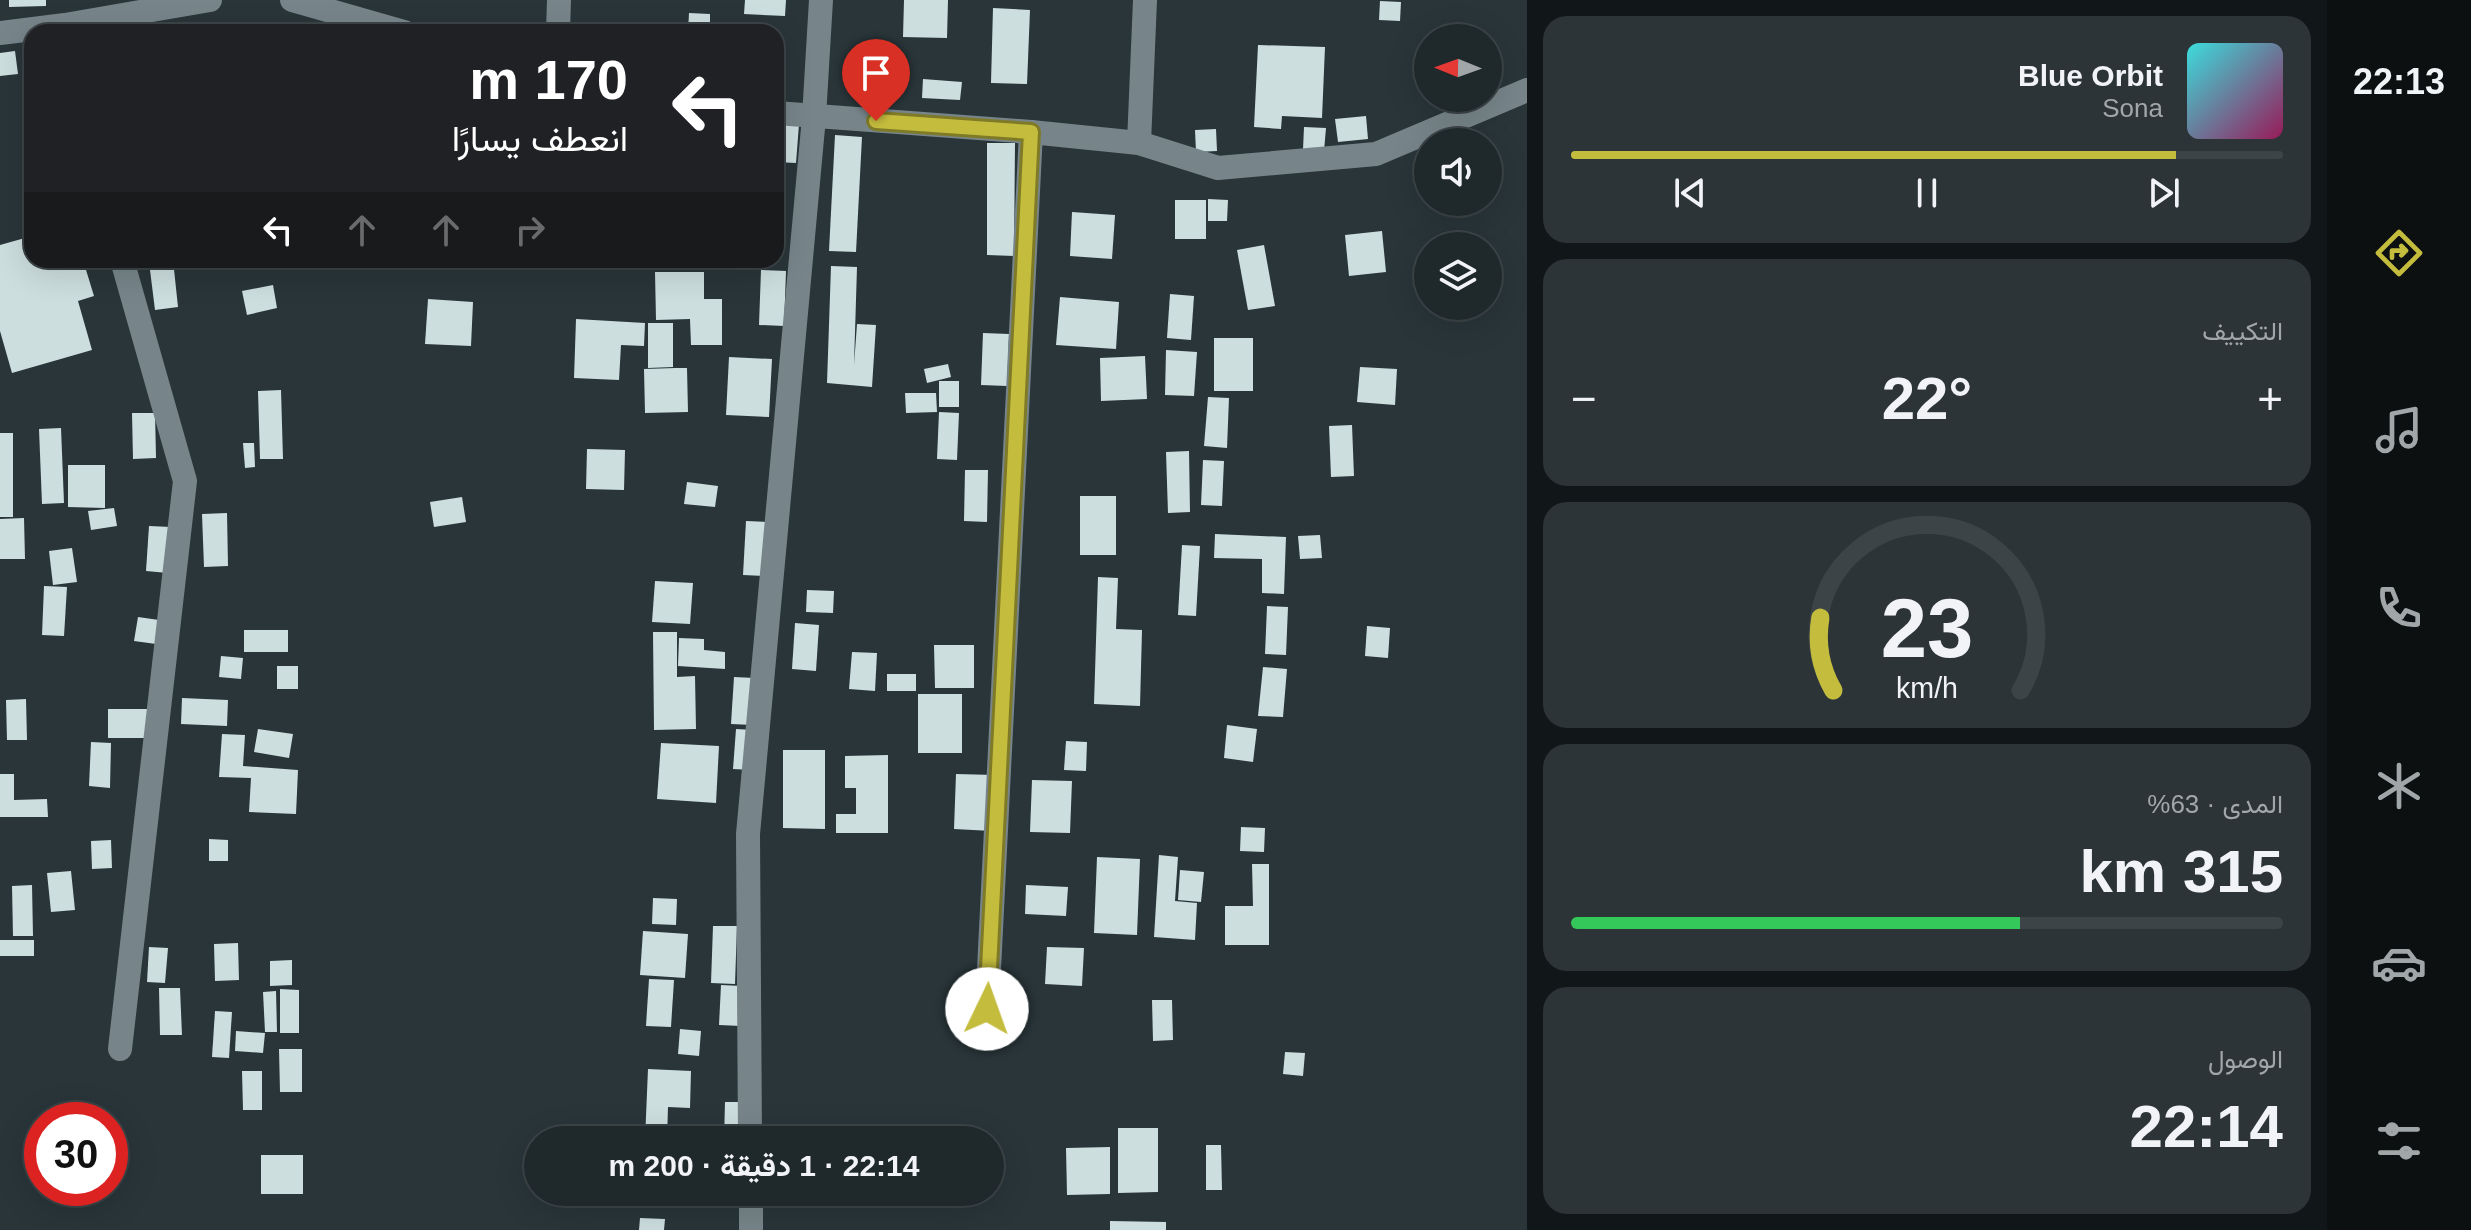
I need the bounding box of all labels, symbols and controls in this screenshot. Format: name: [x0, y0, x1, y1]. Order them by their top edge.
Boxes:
north arrow: [1414, 24, 1502, 112]
map controls: [1414, 24, 1502, 320]
pin: [842, 39, 910, 121]
text: 170 m: [469, 48, 628, 111]
icon: arrive: [854, 51, 898, 95]
icon: left: [656, 56, 760, 160]
text: Blue Orbit: [2018, 59, 2163, 92]
text: 22:13: [2353, 61, 2445, 102]
text: Sona: [2102, 93, 2163, 123]
text: انعطف يسارًا: [452, 118, 628, 159]
button: sound: [1414, 128, 1502, 216]
icon: previous: [1668, 171, 1712, 215]
icon: pause: [1905, 171, 1949, 215]
icon: next: [2142, 171, 2186, 215]
icon: left: [256, 208, 300, 252]
icon: ahead: [340, 208, 384, 252]
icon: ahead: [424, 208, 468, 252]
icon: right: [508, 208, 552, 252]
icon: directions: [2371, 225, 2427, 281]
button: layers: [1414, 232, 1502, 320]
text: التكييف: [2202, 316, 2283, 346]
text: 22°: [1882, 365, 1972, 432]
text: −: [1571, 374, 1597, 423]
text: +: [2257, 374, 2283, 423]
icon: music: [2371, 402, 2427, 458]
icon: phone: [2371, 580, 2427, 636]
text: 23: [1881, 582, 1973, 675]
text: km/h: [1896, 672, 1958, 704]
icon: climate: [2371, 758, 2427, 814]
text: المدى · 63%: [2147, 789, 2283, 819]
text: 315 km: [2080, 838, 2283, 905]
icon: car: [2371, 935, 2427, 991]
position arrow: [945, 967, 1029, 1051]
text: الوصول: [2208, 1044, 2283, 1074]
text: 22:14: [2130, 1093, 2283, 1160]
speed limit sign: 30: [24, 1102, 128, 1206]
icon: filters: [2371, 1113, 2427, 1169]
text: 22:14 · 1 دقيقة · 200 m: [609, 1149, 919, 1182]

